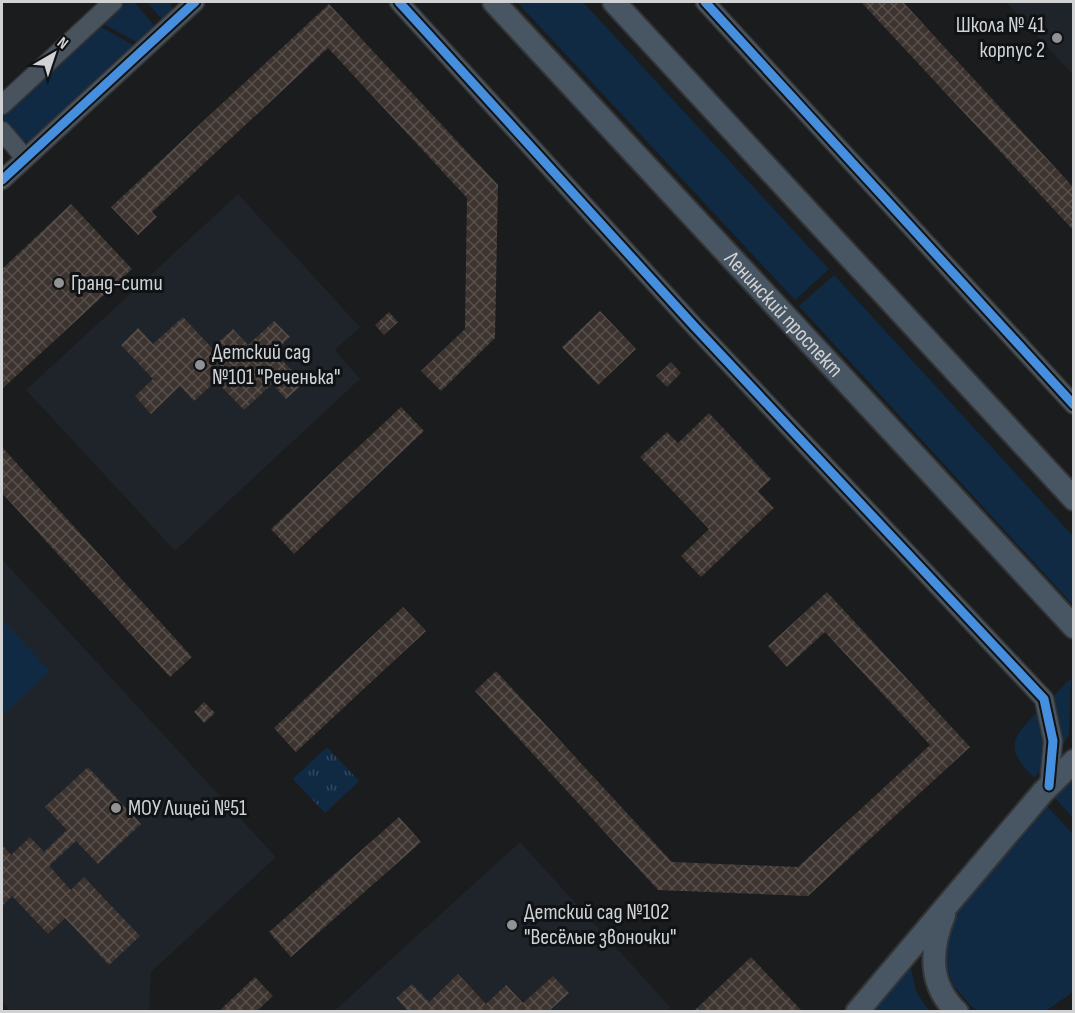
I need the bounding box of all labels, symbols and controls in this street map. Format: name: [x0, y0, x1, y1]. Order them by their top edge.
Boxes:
place label: Школа № 41 корпус 2: [956, 12, 1045, 64]
north arrow: [24, 24, 84, 84]
marker: Школа № 41 корпус 2: [1050, 31, 1064, 45]
text: N: [53, 33, 72, 54]
street label: Ленинский проспект: [718, 245, 849, 383]
place label: Гранд-сити: [71, 270, 163, 297]
marker: Гранд-сити: [52, 276, 66, 290]
place label: Детский сад №101 "Реченька": [212, 339, 341, 391]
marker: Детский сад №101 "Реченька": [193, 358, 207, 372]
place label: МОУ Лицей №51: [128, 795, 247, 822]
marker: МОУ Лицей №51: [109, 801, 123, 815]
place label: Детский сад №102 "Весёлые звоночки": [524, 899, 676, 951]
marker: Детский сад №102 "Весёлые звоночки": [505, 918, 519, 932]

